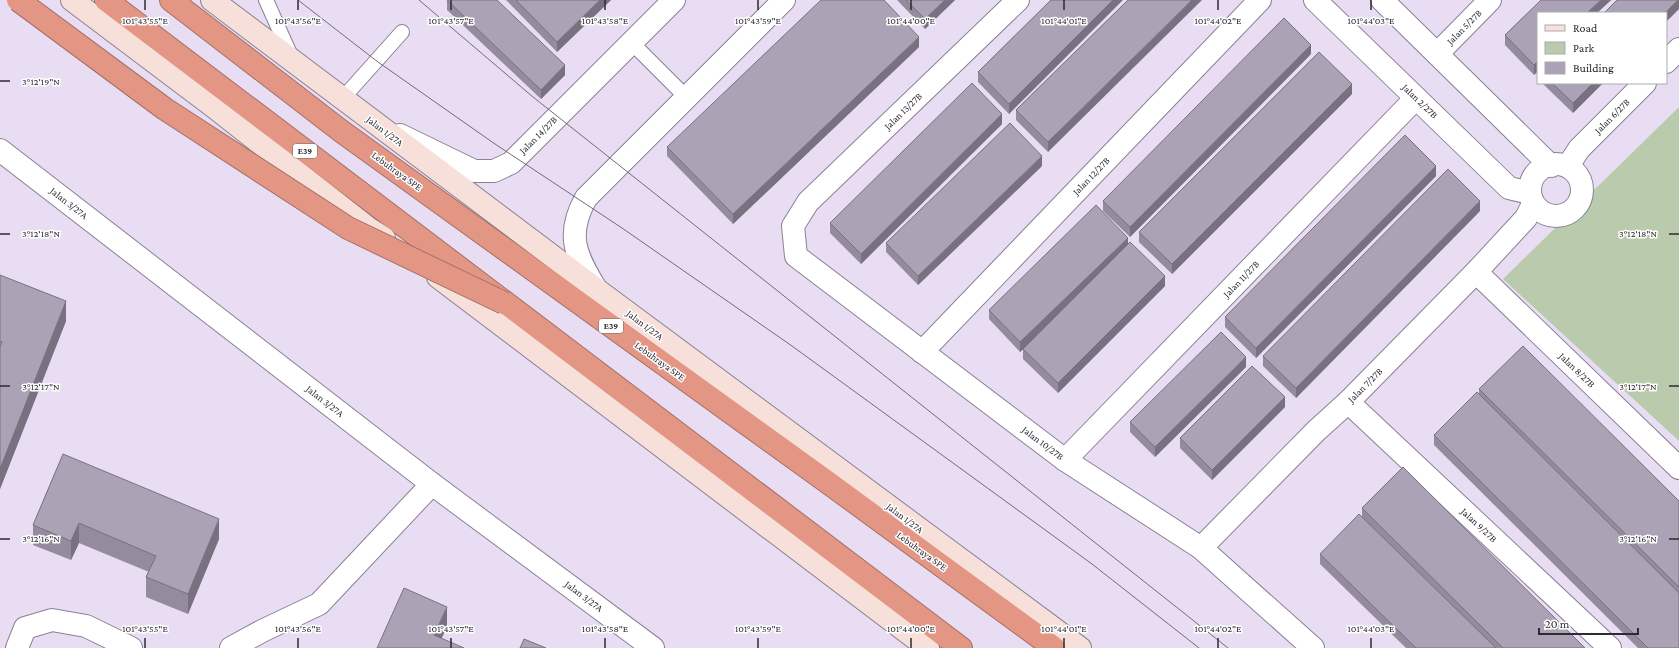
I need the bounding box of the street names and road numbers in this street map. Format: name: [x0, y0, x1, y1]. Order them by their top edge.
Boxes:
street label: Jalan 5/27B: [1444, 7, 1484, 47]
street label: Jalan 2/27B: [1399, 81, 1440, 121]
street label: Jalan 13/27B: [881, 90, 924, 132]
street label: Jalan 6/27B: [1591, 96, 1632, 137]
street label: Jalan 1/27A: [364, 113, 406, 149]
street label: Jalan 14/27B: [516, 114, 559, 157]
road number: E39: [293, 144, 317, 158]
street label: Lebuhraya SPE: [370, 149, 425, 193]
street label: Jalan 12/27B: [1070, 154, 1112, 198]
street label: Jalan 3/27A: [47, 184, 90, 221]
street label: Jalan 11/27B: [1220, 258, 1262, 300]
street label: Jalan 1/27A: [624, 307, 666, 343]
road number: E39: [599, 319, 623, 333]
street label: Lebuhraya SPE: [633, 339, 688, 383]
street label: Jalan 8/27B: [1556, 350, 1598, 390]
street label: Jalan 7/27B: [1345, 365, 1385, 405]
street label: Jalan 3/27A: [303, 382, 346, 419]
street label: Jalan 10/27B: [1019, 423, 1066, 462]
street label: Jalan 1/27A: [884, 500, 926, 536]
street label: Jalan 9/27B: [1458, 505, 1500, 545]
street label: Lebuhraya SPE: [895, 529, 950, 573]
street label: Jalan 3/27A: [562, 578, 605, 614]

